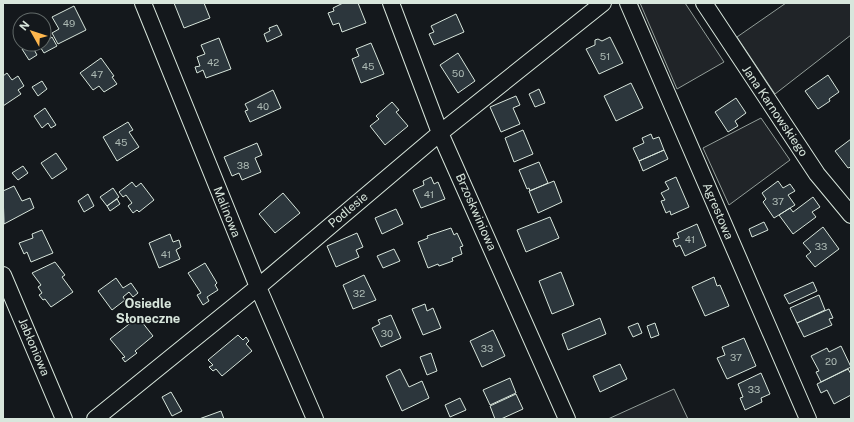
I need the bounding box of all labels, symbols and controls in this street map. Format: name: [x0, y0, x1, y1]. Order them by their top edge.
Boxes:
north arrow: [12, 12, 52, 52]
house number: 49: [63, 17, 75, 29]
text: N: [17, 19, 32, 33]
house number: 51: [600, 50, 610, 62]
house number: 42: [207, 56, 219, 68]
house number: 45: [362, 60, 374, 72]
street label: Jana Karnowskiego: [739, 63, 811, 159]
house number: 50: [452, 67, 464, 79]
house number: 47: [91, 68, 103, 80]
house number: 40: [257, 100, 269, 112]
house number: 45: [115, 136, 127, 148]
house number: 38: [237, 159, 249, 171]
street label: Brzoskwiniowa: [453, 171, 499, 253]
street label: Agrestowa: [700, 181, 736, 241]
street label: Malinowa: [211, 185, 243, 239]
house number: 41: [424, 188, 434, 200]
street label: Podlesie: [325, 189, 371, 231]
house number: 37: [772, 195, 784, 207]
house number: 41: [685, 233, 695, 245]
house number: 33: [815, 240, 827, 252]
house number: 41: [161, 248, 171, 260]
house number: 32: [353, 287, 365, 299]
district label: Osiedle Słoneczne: [116, 296, 180, 326]
street label: Jabłoniowa: [16, 316, 52, 378]
house number: 30: [381, 327, 393, 339]
house number: 33: [481, 342, 493, 354]
house number: 37: [730, 351, 742, 363]
house number: 20: [825, 355, 837, 367]
house number: 33: [748, 383, 760, 395]

